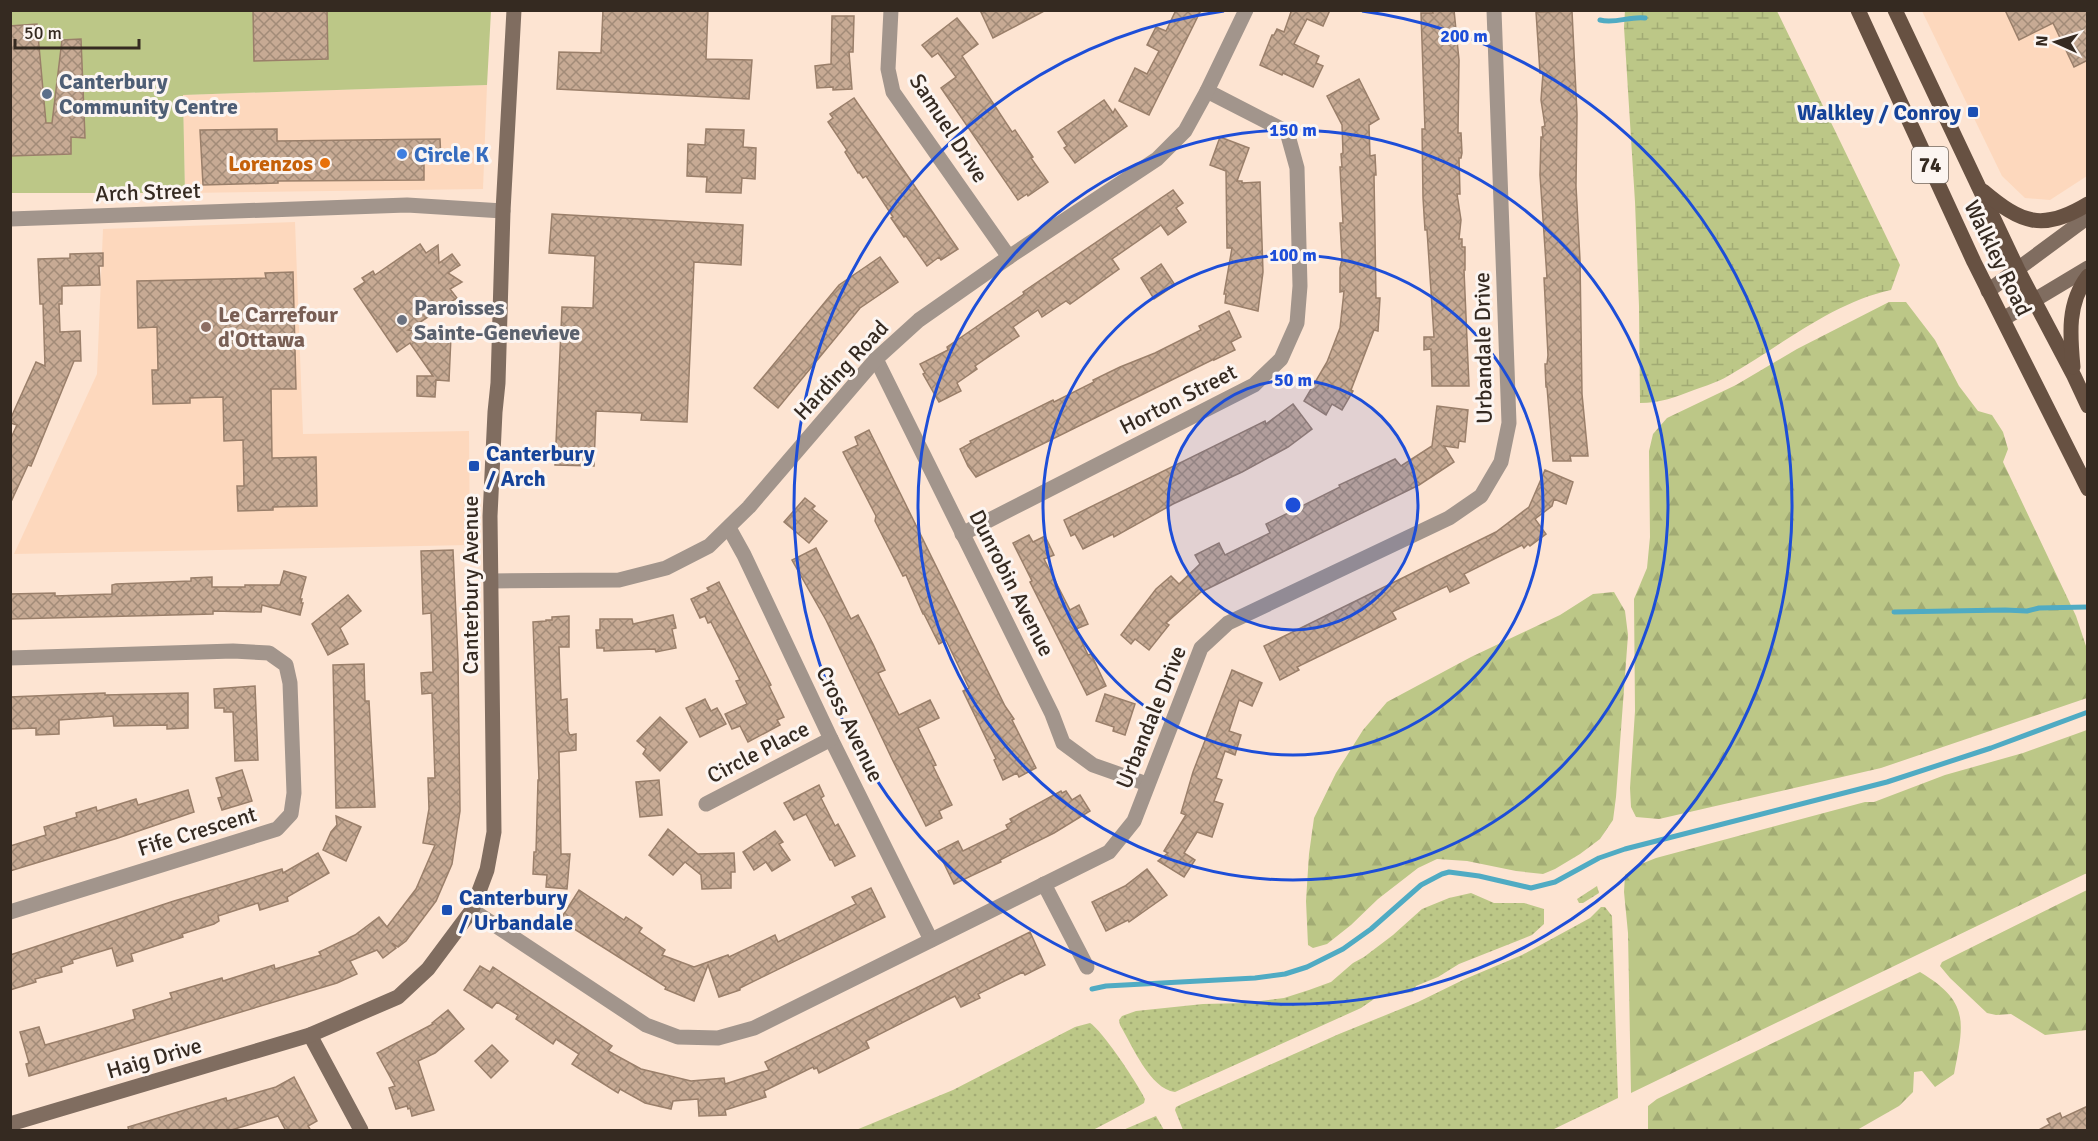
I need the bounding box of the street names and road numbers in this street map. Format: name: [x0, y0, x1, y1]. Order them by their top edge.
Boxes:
street label: Samuel Drive: [904, 68, 994, 188]
road number: 74: [1912, 147, 1948, 183]
street label: Arch Street: [95, 177, 202, 207]
street label: Walkley Road: [1958, 196, 2038, 320]
street label: Urbandale Drive: [1468, 272, 1498, 424]
street label: Harding Road: [788, 314, 894, 426]
street label: Horton Street: [1115, 358, 1241, 440]
street label: Canterbury Avenue: [457, 495, 484, 675]
street label: Dunrobin Avenue: [964, 505, 1060, 661]
street label: Urbandale Drive: [1110, 642, 1192, 792]
street label: Cross Avenue: [810, 662, 890, 786]
street label: Circle Place: [703, 715, 813, 789]
street label: Fife Crescent: [134, 800, 260, 862]
street label: Haig Drive: [103, 1032, 205, 1084]

